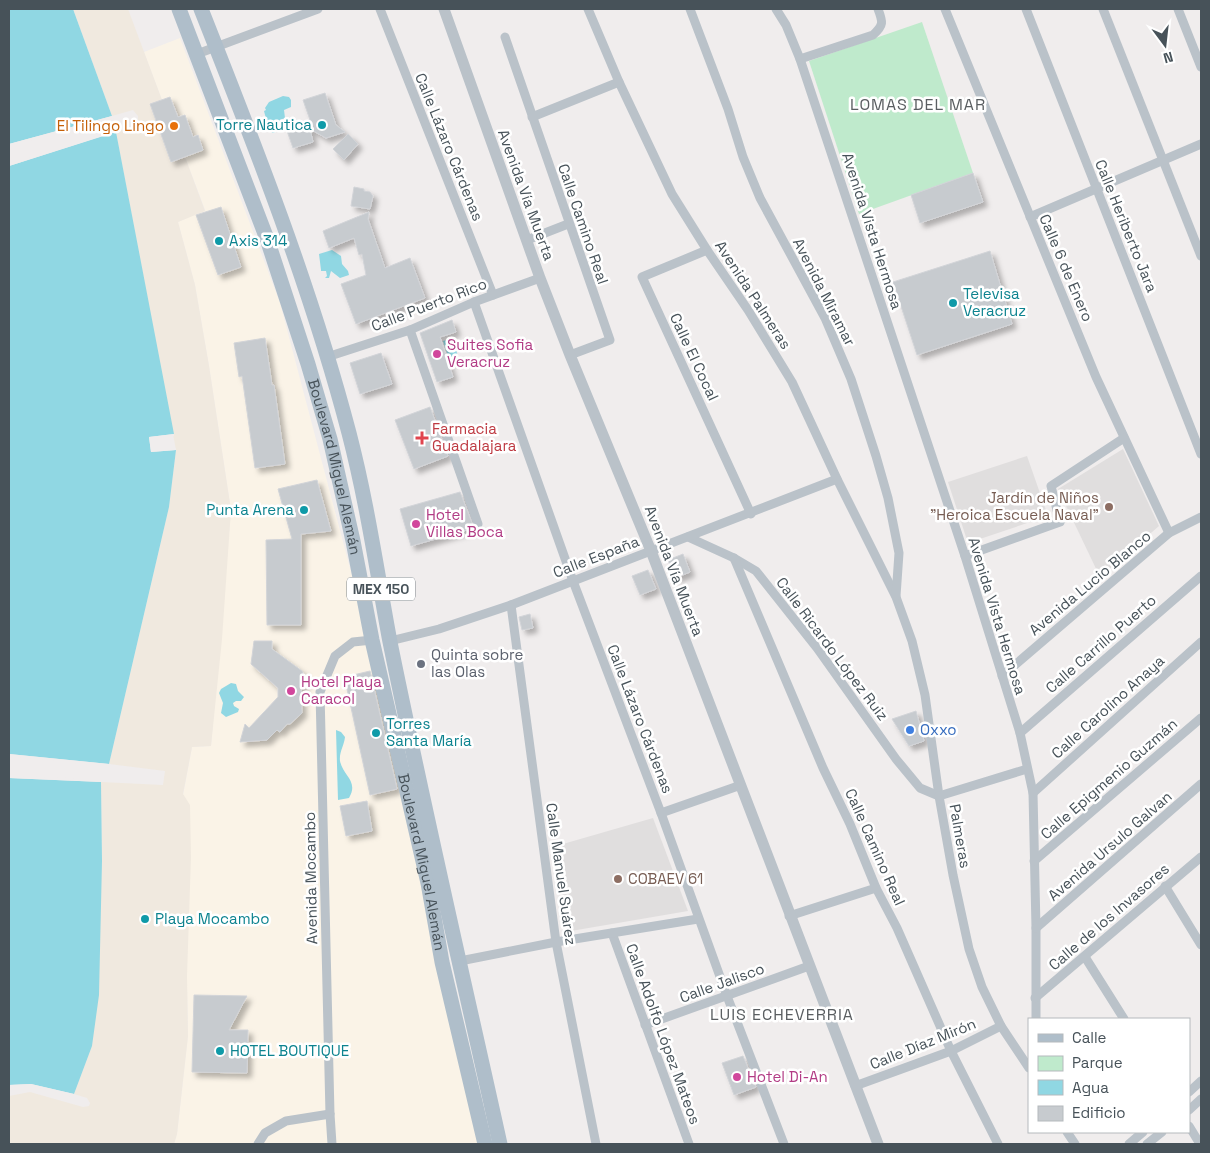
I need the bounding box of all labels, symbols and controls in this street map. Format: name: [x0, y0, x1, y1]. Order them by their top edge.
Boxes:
north arrow: [1140, 20, 1190, 70]
text: N: [1161, 48, 1175, 67]
street label: Calle Lázaro Cárdenas: [411, 70, 488, 224]
district label: LOMAS DEL MAR: [850, 94, 986, 115]
place label: Torre Nautica: [216, 115, 312, 134]
place label: El Tilingo Lingo: [57, 116, 164, 135]
marker: Torre Nautica: [316, 119, 328, 131]
marker: El Tilingo Lingo: [168, 120, 180, 132]
street label: Avenida Vía Muerta: [494, 127, 559, 263]
street label: Avenida Vista Hermosa: [838, 150, 907, 312]
street label: Calle Heriberto Jara: [1091, 157, 1162, 295]
street label: Calle Camino Real: [554, 161, 613, 287]
street label: Calle 6 de Enero: [1035, 211, 1098, 324]
place label: Axis 314: [229, 231, 287, 250]
marker: Axis 314: [213, 235, 225, 247]
street label: Avenida Miramar: [789, 235, 860, 349]
street label: Avenida Palmeras: [711, 237, 796, 353]
street label: Calle Puerto Rico: [368, 274, 489, 335]
place label: Televisa Veracruz: [963, 284, 1026, 320]
marker: Televisa Veracruz: [947, 297, 959, 309]
street label: Calle El Cocal: [666, 310, 723, 404]
place label: Suites Sofia Veracruz: [447, 335, 533, 371]
marker: Suites Sofia Veracruz: [431, 348, 443, 360]
street label: Boulevard Miguel Alemán: [304, 376, 365, 556]
place label: Farmacia Guadalajara: [432, 419, 517, 455]
marker: Farmacia Guadalajara: [416, 432, 428, 444]
place label: Jardín de Niños "Heroica Escuela Naval": [930, 488, 1099, 524]
place label: Punta Arena: [206, 500, 294, 519]
marker: Jardín de Niños "Heroica Escuela Naval": [1103, 501, 1115, 513]
street label: Avenida Vía Muerta: [641, 503, 708, 639]
marker: Punta Arena: [298, 504, 310, 516]
place label: Hotel Villas Boca: [426, 505, 504, 541]
marker: Hotel Villas Boca: [410, 518, 422, 530]
street label: Avenida Lucio Blanco: [1025, 526, 1155, 639]
street label: Calle España: [550, 531, 642, 582]
street label: Avenida Vista Hermosa: [964, 535, 1031, 697]
street label: Calle Ricardo López Ruiz: [772, 573, 893, 724]
road number: MEX 150: [347, 578, 415, 600]
street label: Calle Carrillo Puerto: [1041, 590, 1160, 697]
street label: Calle Lázaro Cárdenas: [603, 642, 678, 796]
place label: Quinta sobre las Olas: [431, 645, 523, 681]
street label: Calle Carolino Anaya: [1047, 651, 1168, 762]
marker: Quinta sobre las Olas: [415, 658, 427, 670]
place label: Hotel Playa Caracol: [301, 672, 382, 708]
marker: Hotel Playa Caracol: [285, 685, 297, 697]
place label: Torres Santa María: [386, 714, 472, 750]
street label: Calle Epigmenio Guzmán: [1036, 714, 1181, 843]
place label: Oxxo: [920, 720, 957, 739]
marker: Oxxo: [904, 724, 916, 736]
marker: Torres Santa María: [370, 727, 382, 739]
street label: Boulevard Miguel Alemán: [394, 772, 450, 952]
street label: Calle Camino Real: [841, 785, 910, 908]
street label: Avenida Ursulo Galvan: [1044, 787, 1176, 905]
street label: Calle Manuel Suárez: [542, 802, 581, 946]
street label: Palmeras: [946, 802, 975, 870]
street label: Avenida Mocambo: [300, 812, 321, 944]
street label: Calle de los Invasores: [1044, 859, 1173, 974]
place label: COBAEV 61: [628, 869, 703, 888]
marker: COBAEV 61: [612, 873, 624, 885]
place label: Playa Mocambo: [155, 909, 269, 928]
marker: Playa Mocambo: [139, 913, 151, 925]
street label: Calle Adolfo López Mateos: [622, 941, 705, 1127]
street label: Calle Jalisco: [677, 958, 767, 1007]
district label: LUIS ECHEVERRIA: [710, 1004, 854, 1025]
street label: Calle Díaz Mirón: [867, 1014, 979, 1073]
legend: [1028, 1018, 1190, 1133]
text: Calle: [1072, 1028, 1107, 1047]
place label: HOTEL BOUTIQUE: [230, 1041, 349, 1060]
marker: HOTEL BOUTIQUE: [214, 1045, 226, 1057]
text: Parque: [1072, 1053, 1123, 1072]
place label: Hotel Di-An: [747, 1067, 828, 1086]
marker: Hotel Di-An: [731, 1071, 743, 1083]
text: Agua: [1072, 1078, 1109, 1097]
text: Edificio: [1072, 1103, 1126, 1122]

